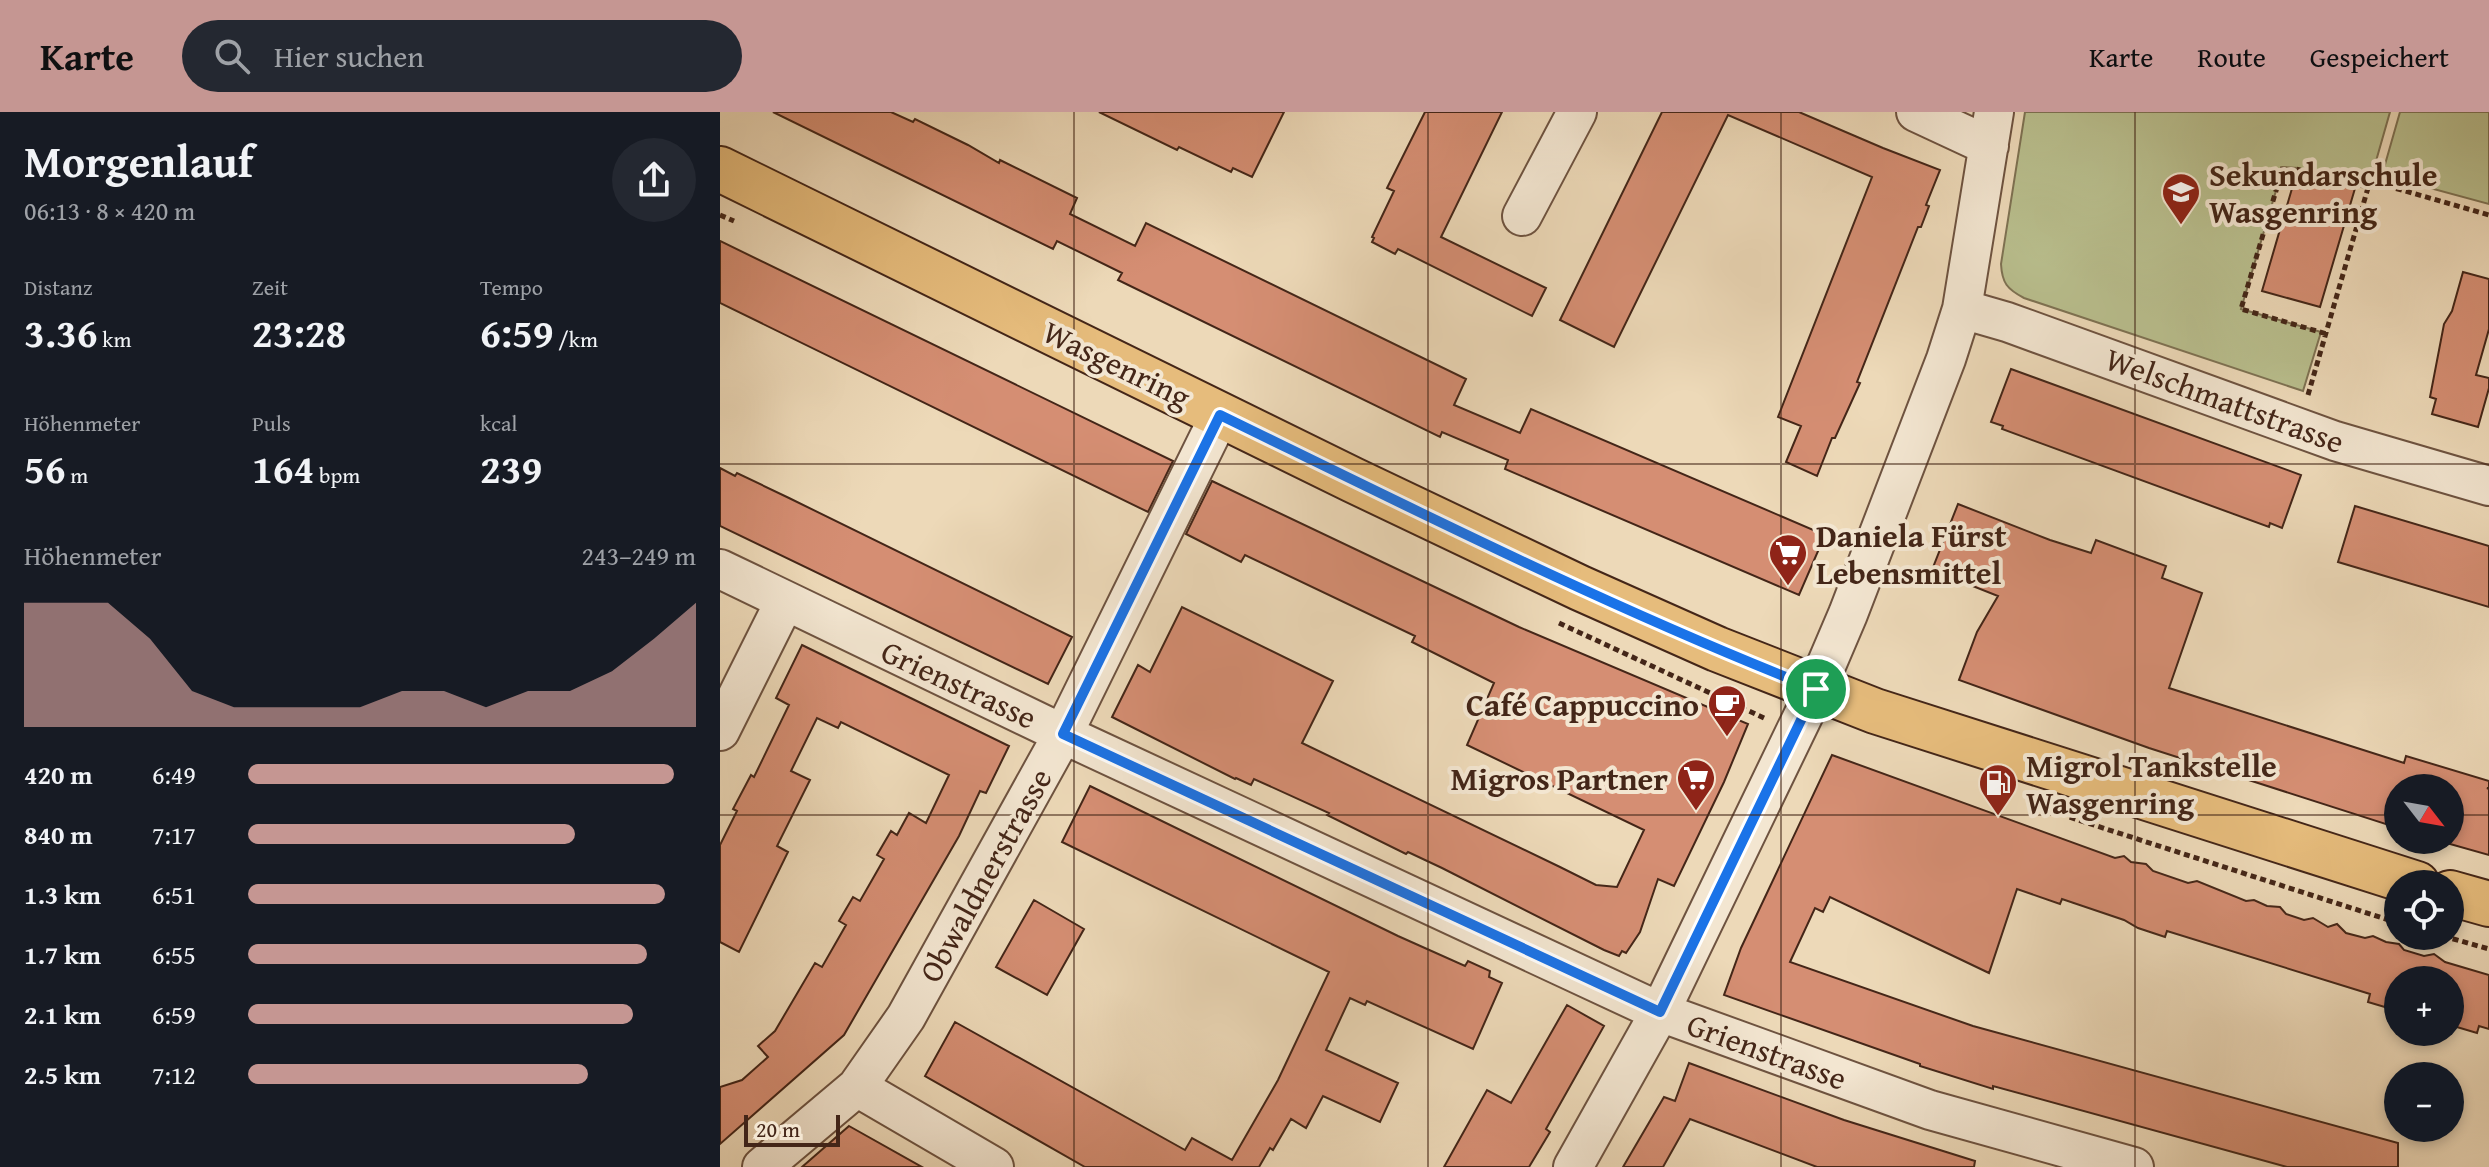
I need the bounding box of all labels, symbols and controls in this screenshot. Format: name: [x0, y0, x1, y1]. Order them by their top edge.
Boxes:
search box: [182, 20, 742, 92]
text: Karte: [40, 28, 134, 84]
icon: search: [210, 34, 254, 78]
text: Hier suchen: [274, 34, 424, 78]
text: Karte: [2089, 36, 2153, 77]
text: Route: [2197, 36, 2266, 77]
text: Gespeichert: [2310, 36, 2449, 77]
text: Morgenlauf: [24, 129, 253, 193]
button: share: [612, 138, 696, 222]
place label: Sekundarschule Wasgenring: [2209, 151, 2437, 235]
school or university icon: Sekundarschule Wasgenring: [2160, 171, 2202, 226]
text: 06:13 · 8 × 420 m: [24, 191, 195, 230]
text: Distanz: [24, 271, 92, 303]
text: Zeit: [252, 271, 288, 303]
text: Tempo: [480, 271, 543, 303]
text: 3.36: [24, 303, 97, 362]
text: 23:28: [252, 303, 346, 362]
text: 6:59: [480, 303, 553, 362]
street label: Wasgenring: [1035, 308, 1199, 420]
text: km: [97, 323, 131, 355]
text: /km: [553, 323, 598, 355]
street label: Welschmattstrasse: [2099, 335, 2351, 465]
text: Höhenmeter: [24, 407, 140, 439]
text: Puls: [252, 407, 291, 439]
text: kcal: [480, 407, 518, 439]
text: 56: [24, 439, 65, 498]
text: 164: [252, 439, 314, 498]
text: 239: [480, 439, 542, 498]
text: m: [65, 459, 88, 491]
text: bpm: [314, 459, 360, 491]
place label: Daniela Fürst Lebensmittel: [1816, 512, 2007, 596]
supermarket icon: Daniela Fürst Lebensmittel: [1767, 532, 1809, 587]
text: Höhenmeter: [24, 536, 161, 575]
text: 243–249 m: [582, 536, 696, 575]
street label: Grienstrasse: [874, 628, 1044, 740]
pin: [1782, 655, 1850, 723]
icon: arrive: [1794, 667, 1838, 711]
place label: Café Cappuccino: [1466, 681, 1699, 728]
cafe icon: Café Cappuccino: [1706, 683, 1748, 738]
place label: Migrol Tankstelle Wasgenring: [2026, 742, 2277, 826]
text: 420 m: [24, 755, 92, 794]
text: 6:49: [152, 755, 196, 794]
place label: Migros Partner: [1451, 755, 1668, 802]
supermarket icon: Migros Partner: [1675, 757, 1717, 812]
street label: Obwaldnerstrasse: [907, 760, 1063, 990]
fuel station icon: Migrol Tankstelle Wasgenring: [1977, 762, 2019, 817]
north arrow: [2384, 774, 2464, 854]
map controls: [2384, 774, 2464, 1142]
text: 840 m: [24, 815, 92, 854]
text: 7:17: [152, 815, 196, 854]
button: locate: [2384, 870, 2464, 950]
text: 1.3 km: [24, 875, 101, 914]
text: 6:51: [152, 875, 196, 914]
text: 1.7 km: [24, 935, 101, 974]
text: 6:55: [152, 935, 196, 974]
button: +: [2384, 966, 2464, 1046]
text: 2.1 km: [24, 995, 101, 1034]
text: 6:59: [152, 995, 196, 1034]
street label: Grienstrasse: [1681, 1000, 1853, 1102]
text: 2.5 km: [24, 1055, 101, 1094]
text: 7:12: [152, 1055, 196, 1094]
button: −: [2384, 1062, 2464, 1142]
scale bar: [744, 1111, 840, 1147]
text: 20 m: [756, 1113, 800, 1145]

